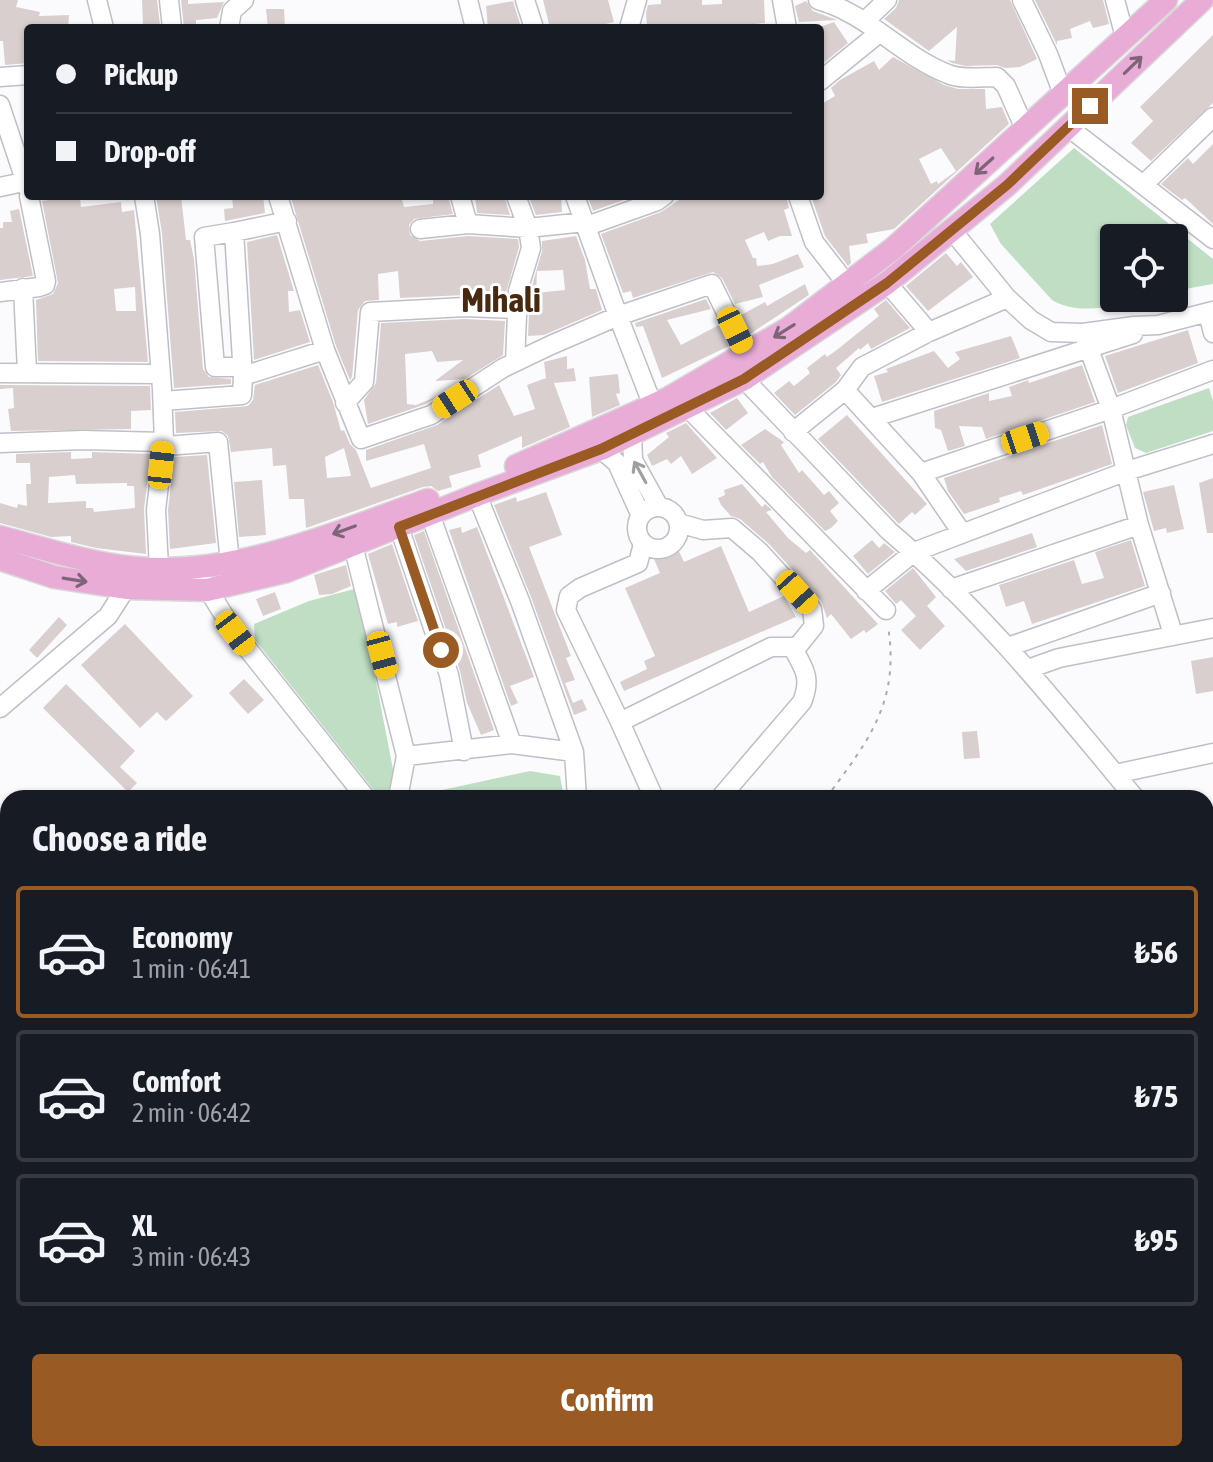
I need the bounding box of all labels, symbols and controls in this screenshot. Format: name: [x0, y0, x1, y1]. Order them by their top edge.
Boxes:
one-way arrow: [1123, 56, 1143, 75]
text: Pickup: [104, 57, 178, 91]
route end: [1072, 88, 1108, 124]
text: Drop-off: [104, 134, 196, 168]
one-way arrow: [975, 156, 995, 174]
map controls: [1100, 224, 1188, 312]
button: locate: [1100, 224, 1188, 312]
district label: Mıhali: [461, 280, 541, 319]
car: [714, 303, 756, 357]
one-way arrow: [773, 323, 796, 339]
car: [428, 376, 482, 422]
car: [998, 419, 1052, 457]
car: [147, 440, 175, 490]
one-way arrow: [632, 461, 648, 484]
one-way arrow: [332, 523, 357, 538]
car: [772, 566, 822, 618]
one-way arrow: [62, 573, 87, 588]
car: [211, 607, 259, 659]
car: [364, 629, 400, 681]
route start: [423, 632, 459, 668]
text: Choose a ride: [32, 817, 207, 859]
icon: car: [36, 916, 108, 988]
text: Economy: [132, 920, 233, 954]
text: ₺56: [1135, 935, 1178, 969]
text: 1 min · 06:41: [132, 954, 251, 984]
icon: car: [36, 1060, 108, 1132]
text: Comfort: [132, 1064, 221, 1098]
text: ₺75: [1135, 1079, 1178, 1113]
text: 2 min · 06:42: [132, 1098, 251, 1128]
icon: car: [36, 1204, 108, 1276]
text: XL: [132, 1208, 157, 1242]
text: ₺95: [1135, 1223, 1178, 1257]
text: 3 min · 06:43: [132, 1242, 251, 1272]
button: Confirm: [32, 1354, 1182, 1446]

